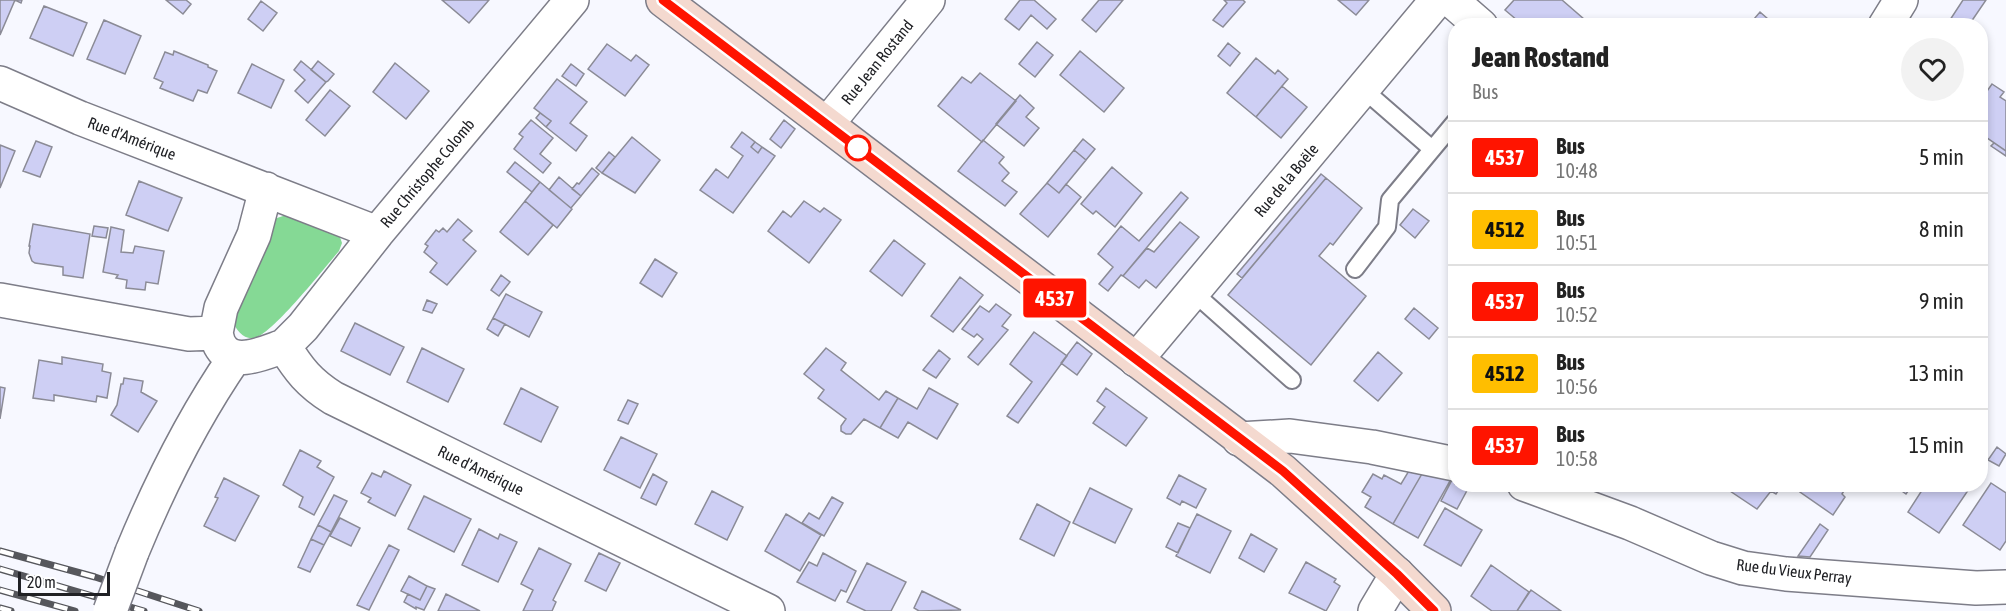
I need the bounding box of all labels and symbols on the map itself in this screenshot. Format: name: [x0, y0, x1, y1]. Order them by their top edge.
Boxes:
street label: Rue Jean Rostand: [837, 16, 917, 108]
street label: Rue d'Amérique: [85, 113, 179, 164]
street label: Rue Christophe Colomb: [376, 115, 478, 232]
unlabelled marker: [845, 135, 871, 161]
street label: Rue de la Boële: [1250, 140, 1322, 220]
line badge: 4537: [1013, 278, 1097, 318]
street label: Rue d'Amérique: [435, 442, 527, 499]
street label: Rue du Vieux Perray: [1735, 555, 1853, 588]
scale bar: [18, 569, 110, 596]

